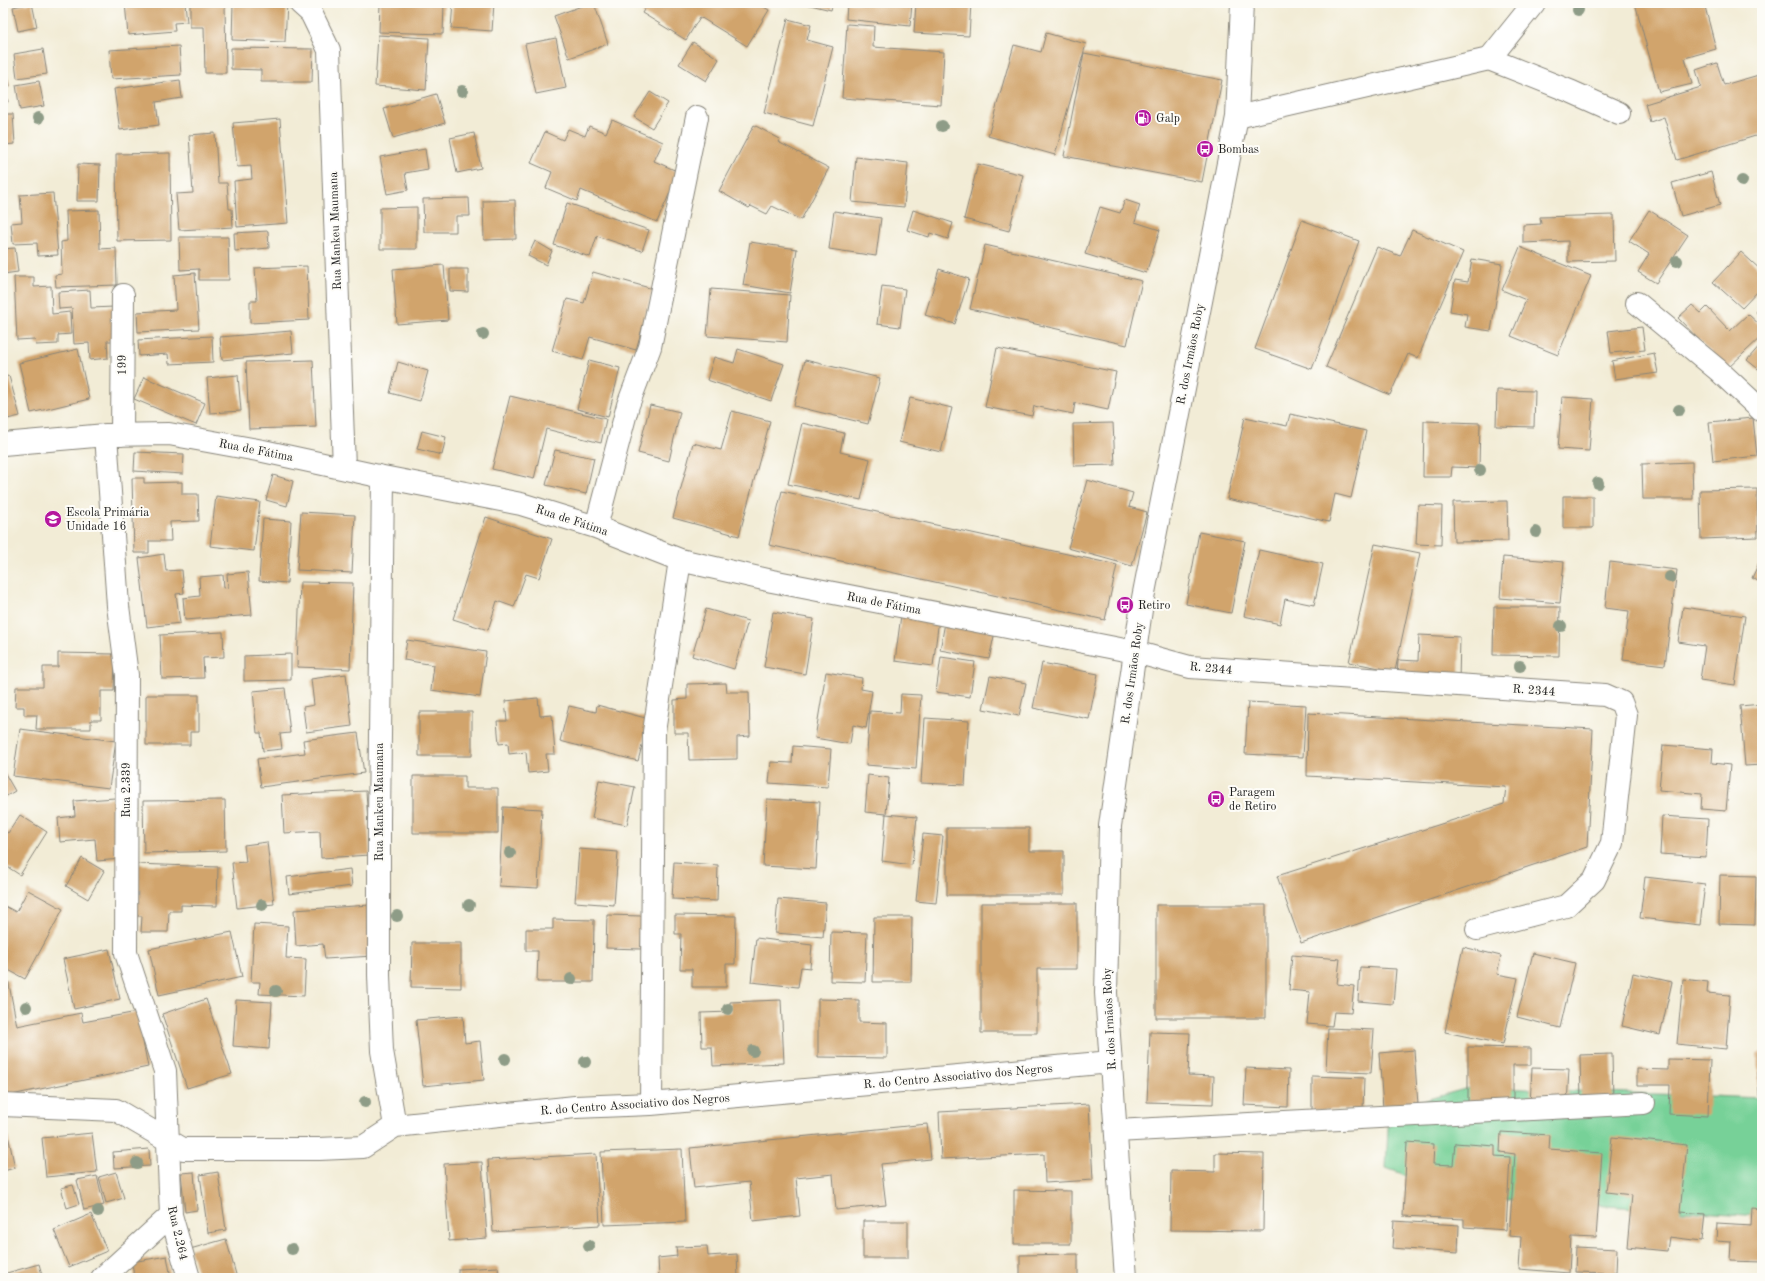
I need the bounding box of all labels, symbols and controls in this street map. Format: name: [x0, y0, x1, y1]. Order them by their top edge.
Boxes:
fuel station icon: Galp: [1133, 108, 1153, 128]
place label: Galp: [1156, 113, 1180, 125]
bus stop icon: Bombas: [1195, 139, 1215, 159]
place label: Bombas: [1218, 144, 1259, 156]
street label: Rua Mankeu Maumana: [328, 171, 344, 290]
street label: R. dos Irmãos Roby: [1175, 302, 1207, 406]
street label: 199: [117, 355, 129, 375]
street label: Rua de Fátima: [218, 438, 294, 464]
street label: Rua de Fátima: [534, 504, 610, 538]
place label: Escola Primária Unidade 16: [66, 507, 149, 533]
school or university icon: Escola Primária Unidade 16: [43, 509, 63, 529]
street label: Rua de Fátima: [846, 591, 922, 617]
bus stop icon: Retiro: [1115, 595, 1135, 615]
place label: Retiro: [1138, 600, 1170, 612]
street label: R. dos Irmãos Roby: [1120, 621, 1146, 725]
street label: R. 2344: [1189, 661, 1233, 677]
street label: R. 2344: [1512, 684, 1556, 698]
street label: Rua Mankeu Maumana: [374, 743, 386, 861]
street label: Rua 2.339: [121, 762, 133, 818]
place label: Paragem de Retiro: [1229, 787, 1277, 813]
bus stop icon: Paragem de Retiro: [1206, 789, 1226, 809]
street label: R. dos Irmãos Roby: [1101, 967, 1119, 1071]
street label: R. do Centro Associativo dos Negros: [863, 1063, 1053, 1091]
street label: R. do Centro Associativo dos Negros: [540, 1092, 730, 1118]
street label: Rua 2.264: [165, 1205, 189, 1262]

